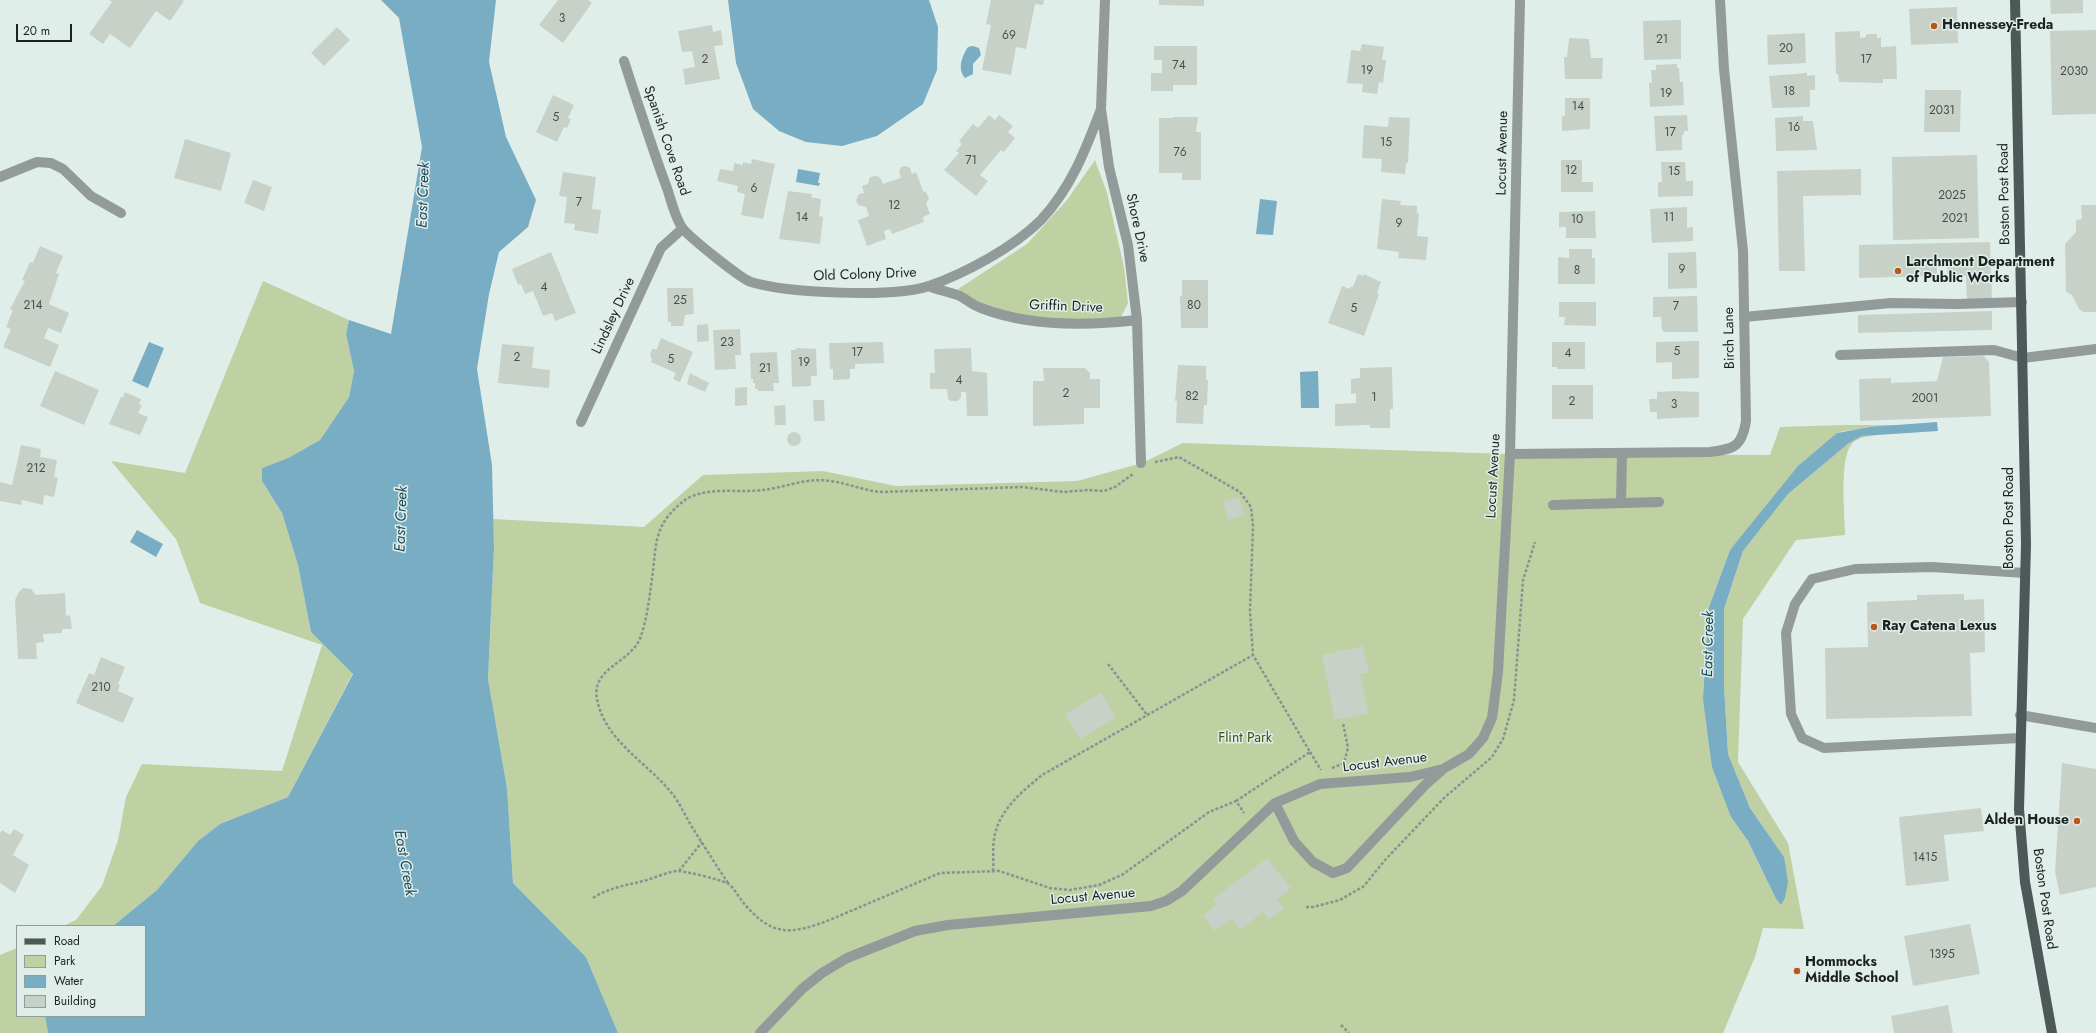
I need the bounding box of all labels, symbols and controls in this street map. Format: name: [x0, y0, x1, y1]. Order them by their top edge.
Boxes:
house number: 3: [559, 12, 565, 26]
scale bar: [18, 16, 74, 42]
place label: Hennessey-Freda: [1942, 18, 2053, 34]
marker: Hennessey-Freda: [1929, 21, 1939, 31]
text: 20 m: [23, 22, 50, 40]
house number: 69: [1002, 29, 1016, 43]
house number: 21: [1656, 33, 1668, 47]
house number: 20: [1779, 42, 1793, 56]
house number: 2: [702, 53, 708, 67]
house number: 17: [1860, 53, 1872, 67]
house number: 74: [1172, 59, 1186, 73]
house number: 19: [1361, 64, 1373, 78]
house number: 2030: [2060, 65, 2088, 79]
street label: Spanish Cove Road: [639, 84, 693, 198]
house number: 18: [1783, 85, 1795, 99]
house number: 19: [1660, 87, 1672, 101]
house number: 14: [1572, 100, 1584, 114]
house number: 2031: [1929, 104, 1955, 118]
street label: Locust Avenue: [1494, 110, 1512, 196]
house number: 5: [553, 111, 559, 125]
house number: 16: [1788, 121, 1800, 135]
house number: 17: [1664, 126, 1676, 140]
house number: 15: [1380, 136, 1392, 150]
street label: Boston Post Road: [1996, 143, 2014, 245]
house number: 76: [1173, 146, 1187, 160]
house number: 71: [965, 154, 977, 168]
water label: East Creek: [414, 162, 434, 228]
house number: 12: [1565, 164, 1577, 178]
house number: 15: [1668, 165, 1680, 179]
house number: 6: [751, 182, 757, 196]
house number: 2025: [1938, 189, 1966, 203]
street label: Shore Drive: [1122, 192, 1152, 264]
house number: 7: [576, 196, 582, 210]
house number: 12: [888, 199, 900, 213]
house number: 14: [796, 211, 808, 225]
house number: 11: [1664, 211, 1674, 225]
house number: 2021: [1942, 212, 1968, 226]
house number: 10: [1571, 213, 1583, 227]
house number: 9: [1396, 217, 1402, 231]
place label: Larchmont Department of Public Works: [1906, 255, 2054, 288]
house number: 9: [1679, 263, 1685, 277]
house number: 8: [1574, 264, 1580, 278]
street label: Old Colony Drive: [813, 265, 917, 285]
marker: Larchmont Department of Public Works: [1893, 266, 1903, 276]
street label: Lindsley Drive: [589, 275, 639, 357]
house number: 4: [541, 281, 547, 295]
house number: 25: [673, 294, 687, 308]
street label: Griffin Drive: [1029, 297, 1103, 317]
house number: 214: [23, 299, 43, 313]
house number: 80: [1187, 299, 1201, 313]
house number: 7: [1673, 300, 1679, 314]
house number: 5: [1351, 302, 1357, 316]
street label: Birch Lane: [1721, 307, 1739, 369]
house number: 23: [720, 336, 734, 350]
house number: 5: [1674, 345, 1680, 359]
house number: 17: [851, 346, 863, 360]
house number: 4: [1565, 347, 1571, 361]
house number: 2: [514, 351, 520, 365]
house number: 5: [668, 353, 674, 367]
house number: 19: [798, 356, 810, 370]
house number: 21: [759, 362, 771, 376]
house number: 4: [956, 374, 962, 388]
house number: 2: [1063, 387, 1069, 401]
house number: 82: [1185, 390, 1199, 404]
house number: 1: [1371, 391, 1377, 405]
house number: 2001: [1912, 392, 1938, 406]
house number: 2: [1569, 395, 1575, 409]
house number: 3: [1671, 398, 1677, 412]
street label: Locust Avenue: [1483, 433, 1505, 519]
house number: 212: [26, 462, 46, 476]
street label: Boston Post Road: [2002, 467, 2018, 569]
water label: East Creek: [392, 486, 412, 552]
water label: East Creek: [1699, 611, 1719, 677]
place label: Ray Catena Lexus: [1882, 619, 1997, 635]
marker: Ray Catena Lexus: [1869, 622, 1879, 632]
house number: 210: [91, 681, 111, 695]
park label: Flint Park: [1218, 731, 1272, 747]
street label: Locust Avenue: [1342, 749, 1428, 777]
place label: Alden House: [1984, 813, 2069, 829]
marker: Alden House: [2072, 816, 2082, 826]
water label: East Creek: [389, 829, 419, 897]
street label: Boston Post Road: [2029, 847, 2059, 951]
house number: 1415: [1913, 851, 1937, 865]
street label: Locust Avenue: [1050, 885, 1136, 909]
legend: [16, 925, 146, 1017]
text: Road: [54, 932, 80, 950]
house number: 1395: [1929, 948, 1955, 962]
text: Park: [54, 952, 75, 970]
place label: Hommocks Middle School: [1805, 955, 1899, 988]
marker: Hommocks Middle School: [1792, 966, 1802, 976]
text: Water: [54, 972, 84, 990]
text: Building: [54, 992, 96, 1010]

